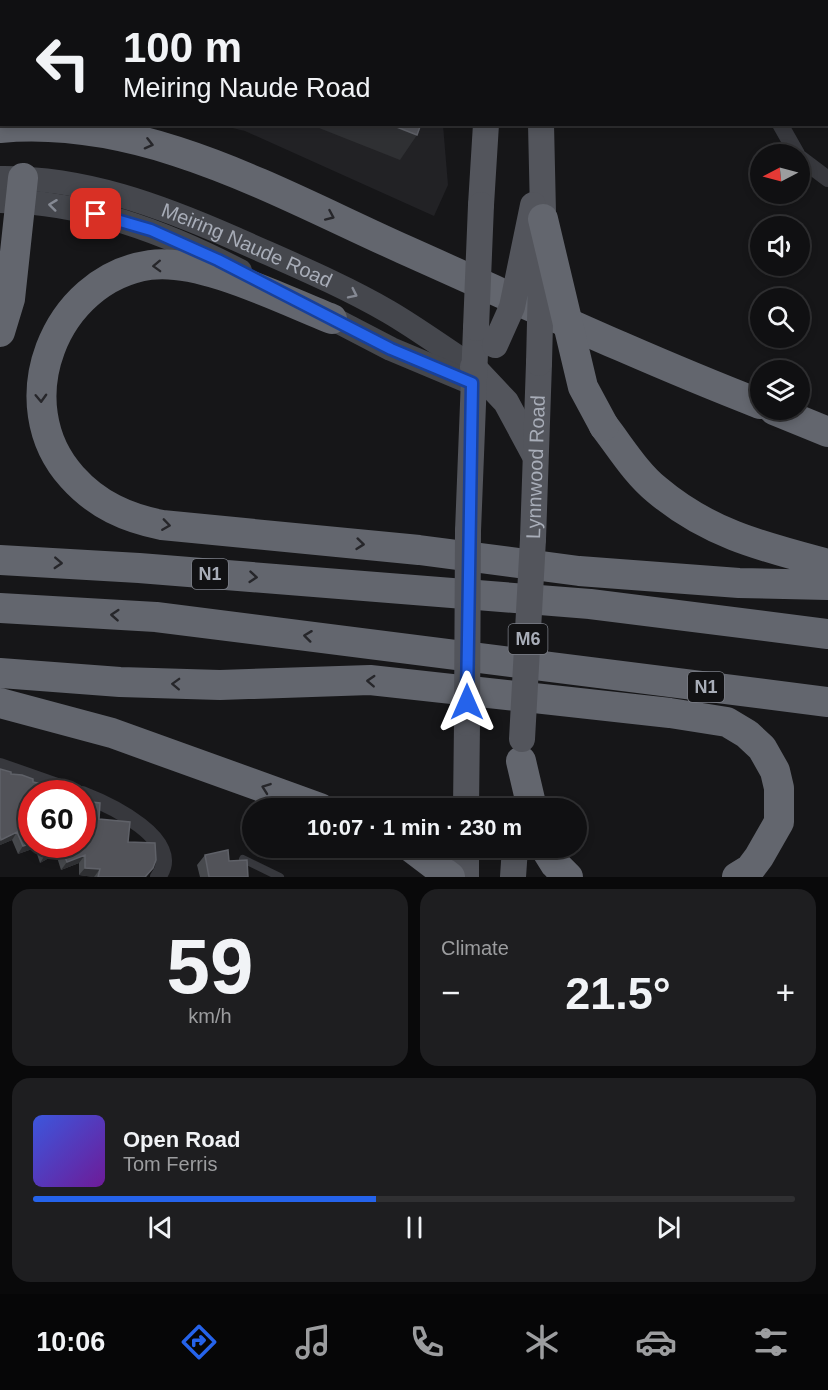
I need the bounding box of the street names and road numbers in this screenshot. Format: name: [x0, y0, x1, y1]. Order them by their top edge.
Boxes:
street label: Meiring Naude Road: [159, 199, 336, 292]
street label: Lynnwood Road: [522, 395, 549, 539]
road number: N1: [192, 559, 228, 589]
road number: M6: [508, 624, 548, 654]
road number: N1: [688, 672, 724, 702]

